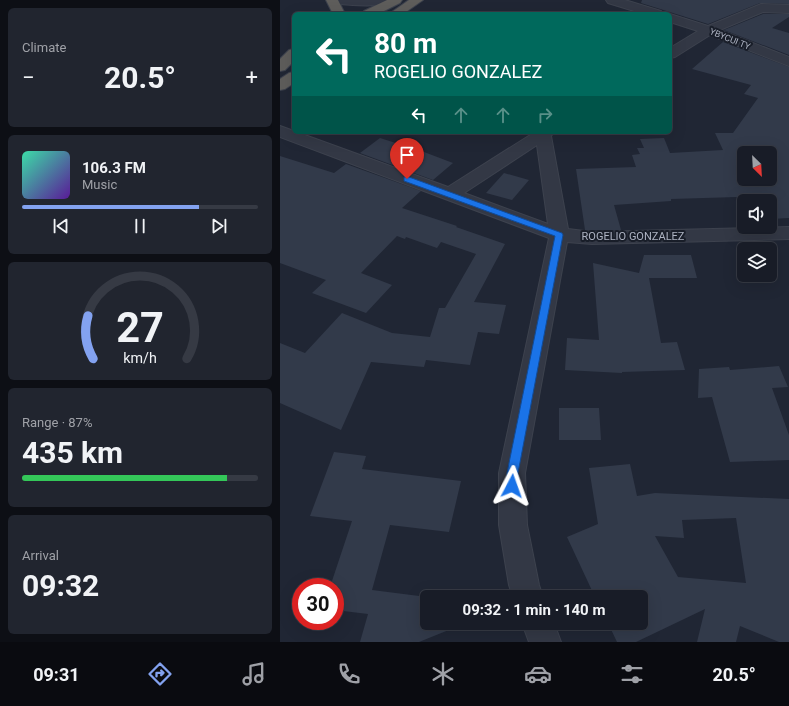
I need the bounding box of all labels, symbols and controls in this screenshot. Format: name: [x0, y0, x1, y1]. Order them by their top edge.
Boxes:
street label: YBYCUI TY: [708, 26, 752, 52]
text: 80 m: [374, 27, 437, 60]
icon: left: [308, 28, 360, 80]
text: Climate: [22, 40, 66, 55]
text: 20.5°: [104, 60, 176, 95]
text: ROGELIO GONZALEZ: [374, 61, 542, 82]
text: −: [22, 65, 35, 90]
text: +: [246, 65, 258, 90]
icon: left: [408, 104, 430, 126]
icon: ahead: [450, 104, 472, 126]
icon: ahead: [492, 104, 514, 126]
icon: right: [534, 104, 556, 126]
pin: [390, 138, 424, 179]
icon: arrive: [396, 144, 418, 166]
north arrow: [737, 146, 777, 186]
map controls: [737, 146, 777, 282]
text: 106.3 FM: [82, 159, 146, 177]
text: Music: [82, 177, 117, 192]
button: sound: [737, 194, 777, 234]
icon: previous: [50, 215, 72, 237]
icon: pause: [129, 215, 151, 237]
icon: next: [208, 215, 230, 237]
street label: ROGELIO GONZALEZ: [582, 230, 685, 243]
button: layers: [737, 242, 777, 282]
text: 27: [116, 303, 164, 352]
text: km/h: [123, 350, 157, 366]
text: Range · 87%: [22, 415, 92, 430]
text: 435 km: [22, 435, 123, 470]
position arrow: [491, 465, 533, 507]
text: Arrival: [22, 548, 59, 563]
text: 09:32: [22, 568, 99, 603]
speed limit sign: 30: [292, 578, 344, 630]
text: 09:32 · 1 min · 140 m: [463, 601, 605, 619]
icon: directions: [146, 660, 174, 688]
icon: music: [240, 660, 268, 688]
icon: phone: [335, 660, 363, 688]
icon: climate: [429, 660, 457, 688]
icon: car: [524, 660, 552, 688]
icon: filters: [618, 660, 646, 688]
text: 09:31: [33, 664, 80, 685]
text: 20.5°: [713, 664, 756, 685]

